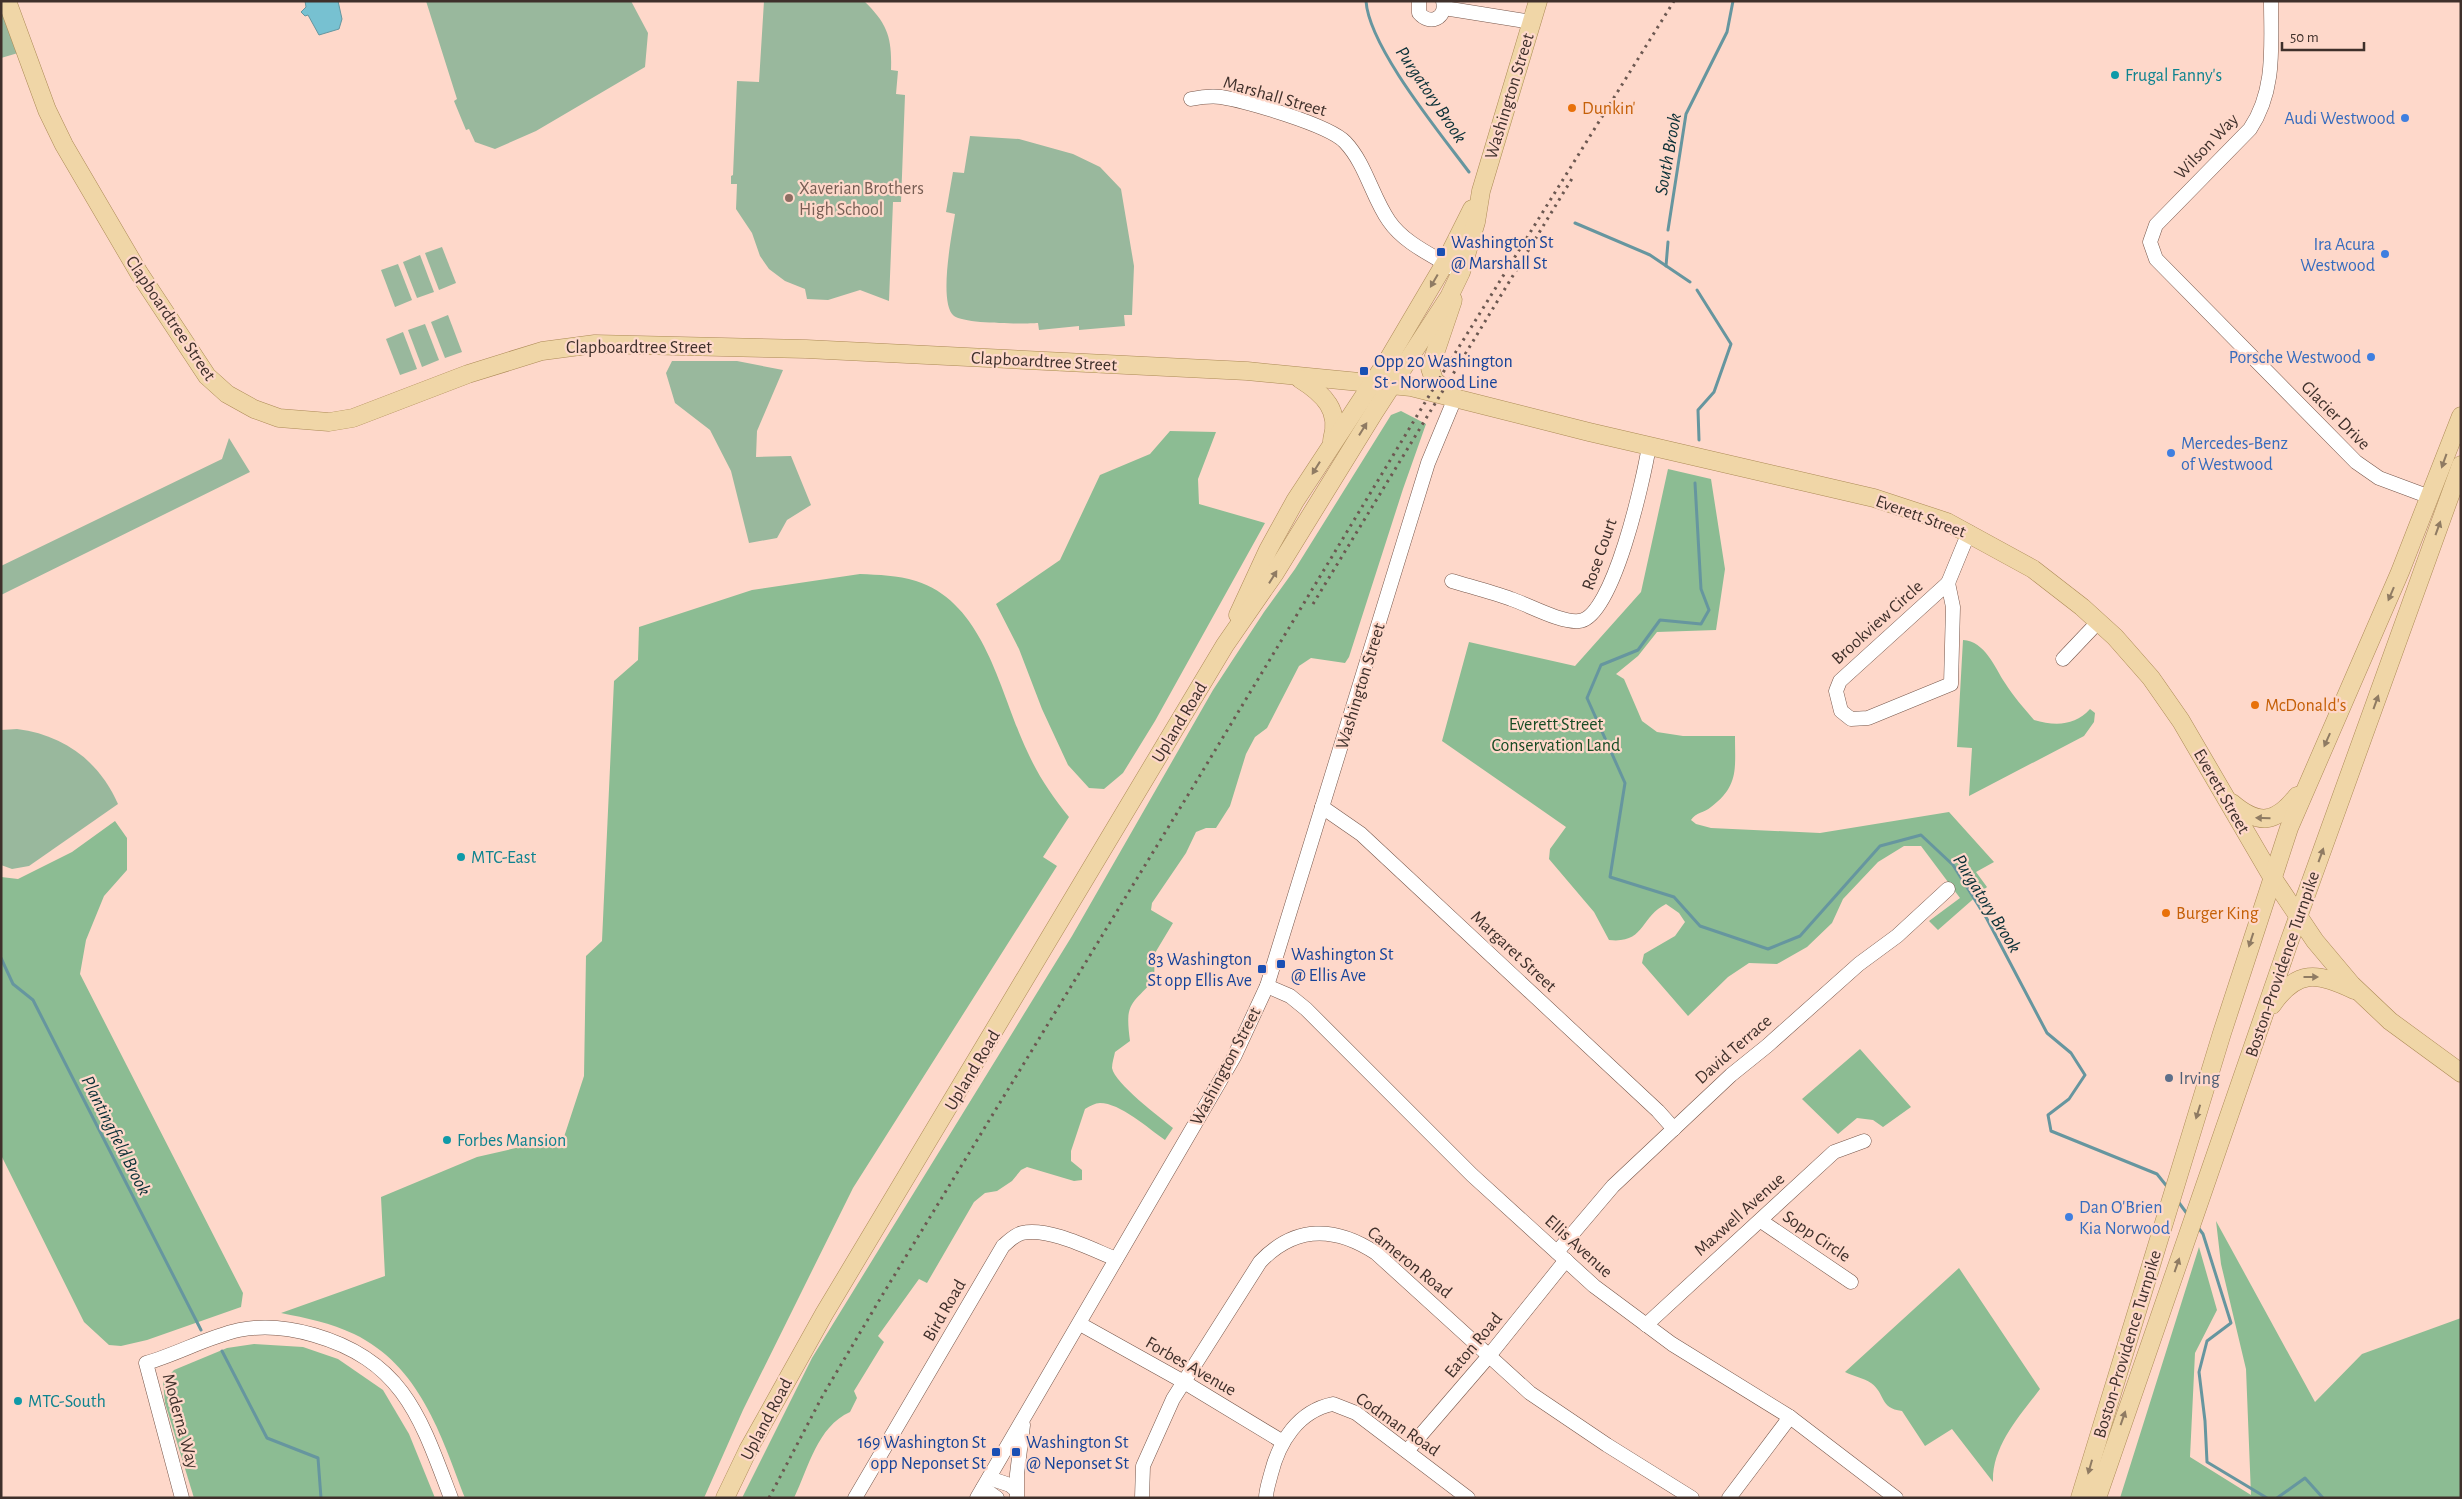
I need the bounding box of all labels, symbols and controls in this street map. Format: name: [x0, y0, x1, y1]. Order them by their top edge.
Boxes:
scale bar: [2282, 20, 2364, 52]
text: 50 m: [2290, 30, 2319, 45]
street label: Washington Street: [1482, 31, 1538, 161]
water label: Purgatory Brook: [1392, 43, 1470, 147]
place label: Frugal Fanny's: [2125, 67, 2222, 85]
marker: Frugal Fanny's: [2109, 69, 2121, 81]
street label: Marshall Street: [1221, 74, 1329, 120]
place label: Dunkin': [1582, 100, 1636, 118]
marker: Dunkin': [1566, 102, 1578, 114]
street label: Wilson Way: [2171, 110, 2242, 183]
place label: Audi Westwood: [2284, 110, 2395, 128]
water label: South Brook: [1652, 112, 1685, 197]
marker: Audi Westwood: [2399, 112, 2411, 124]
place label: Xaverian Brothers High School: [799, 180, 924, 219]
marker: Xaverian Brothers High School: [783, 192, 795, 204]
place label: Washington St @ Marshall St: [1451, 234, 1554, 273]
place label: Ira Acura Westwood: [2300, 236, 2375, 275]
marker: Washington St @ Marshall St: [1435, 246, 1447, 258]
marker: Ira Acura Westwood: [2379, 248, 2391, 260]
street label: Clapboardtree Street: [122, 253, 219, 384]
one-way arrow: [1430, 274, 1438, 289]
street label: Clapboardtree Street: [566, 339, 712, 357]
street label: Clapboardtree Street: [971, 349, 1118, 375]
place label: Porsche Westwood: [2229, 349, 2361, 367]
marker: Porsche Westwood: [2365, 351, 2377, 363]
place label: Opp 20 Washington St - Norwood Line: [1374, 353, 1513, 392]
marker: Opp 20 Washington St - Norwood Line: [1358, 365, 1370, 377]
street label: Glacier Drive: [2297, 378, 2373, 454]
one-way arrow: [1359, 423, 1368, 436]
place label: Mercedes-Benz of Westwood: [2181, 435, 2288, 474]
marker: Mercedes-Benz of Westwood: [2165, 447, 2177, 459]
one-way arrow: [2440, 454, 2448, 469]
one-way arrow: [1311, 462, 1321, 475]
street label: Everett Street: [1873, 492, 1968, 542]
street label: Rose Court: [1579, 516, 1621, 592]
one-way arrow: [2435, 521, 2442, 536]
one-way arrow: [1268, 570, 1277, 583]
street label: Brookview Circle: [1829, 577, 1927, 668]
one-way arrow: [2387, 587, 2395, 602]
street label: Washington Street: [1333, 621, 1389, 751]
street label: Upland Road: [1149, 679, 1211, 766]
one-way arrow: [2372, 694, 2380, 709]
place label: McDonald's: [2265, 697, 2347, 715]
marker: McDonald's: [2249, 699, 2261, 711]
park label: Everett Street Conservation Land: [1492, 716, 1620, 755]
one-way arrow: [2322, 733, 2330, 747]
street label: Everett Street: [2190, 746, 2253, 837]
one-way arrow: [2255, 813, 2271, 821]
one-way arrow: [2317, 847, 2325, 862]
place label: MTC-East: [471, 849, 536, 867]
marker: MTC-East: [455, 851, 467, 863]
water label: Purgatory Brook: [1949, 851, 2025, 956]
street label: Boston-Providence Turnpike: [2243, 869, 2323, 1060]
place label: Burger King: [2176, 905, 2259, 923]
marker: Burger King: [2160, 907, 2172, 919]
street label: Margaret Street: [1467, 908, 1560, 996]
one-way arrow: [2247, 933, 2255, 948]
place label: Washington St @ Ellis Ave: [1291, 946, 1394, 985]
place label: 83 Washington St opp Ellis Ave: [1147, 951, 1252, 990]
marker: Washington St @ Ellis Ave: [1275, 958, 1287, 970]
marker: 83 Washington St opp Ellis Ave: [1256, 963, 1268, 975]
one-way arrow: [2303, 973, 2319, 981]
street label: Washington Street: [1187, 1004, 1265, 1128]
street label: David Terrace: [1692, 1012, 1775, 1088]
street label: Upland Road: [942, 1027, 1004, 1114]
place label: Irving: [2179, 1070, 2220, 1088]
marker: Irving: [2163, 1072, 2175, 1084]
water label: Plantingfield Brook: [77, 1073, 154, 1199]
one-way arrow: [2193, 1105, 2201, 1120]
place label: Forbes Mansion: [457, 1132, 566, 1150]
marker: Forbes Mansion: [441, 1134, 453, 1146]
street label: Maxwell Avenue: [1691, 1170, 1788, 1260]
place label: Dan O'Brien Kia Norwood: [2079, 1199, 2170, 1238]
street label: Sopp Circle: [1779, 1208, 1854, 1266]
marker: Dan O'Brien Kia Norwood: [2063, 1211, 2075, 1223]
street label: Ellis Avenue: [1541, 1212, 1616, 1282]
street label: Cameron Road: [1364, 1223, 1455, 1302]
street label: Boston-Providence Turnpike: [2091, 1248, 2165, 1440]
one-way arrow: [2173, 1257, 2181, 1272]
street label: Bird Road: [920, 1277, 970, 1344]
street label: Eaton Road: [1442, 1310, 1506, 1382]
street label: Forbes Avenue: [1142, 1334, 1239, 1400]
street label: Moderna Way: [159, 1372, 201, 1471]
street label: Upland Road: [738, 1375, 796, 1463]
street label: Codman Road: [1352, 1389, 1443, 1460]
place label: MTC-South: [28, 1393, 106, 1411]
marker: MTC-South: [12, 1395, 24, 1407]
one-way arrow: [2119, 1410, 2127, 1425]
place label: 169 Washington St opp Neponset St: [857, 1434, 986, 1473]
place label: Washington St @ Neponset St: [1026, 1434, 1129, 1473]
marker: 169 Washington St opp Neponset St: [990, 1446, 1002, 1458]
marker: Washington St @ Neponset St: [1010, 1446, 1022, 1458]
one-way arrow: [2085, 1459, 2093, 1474]

